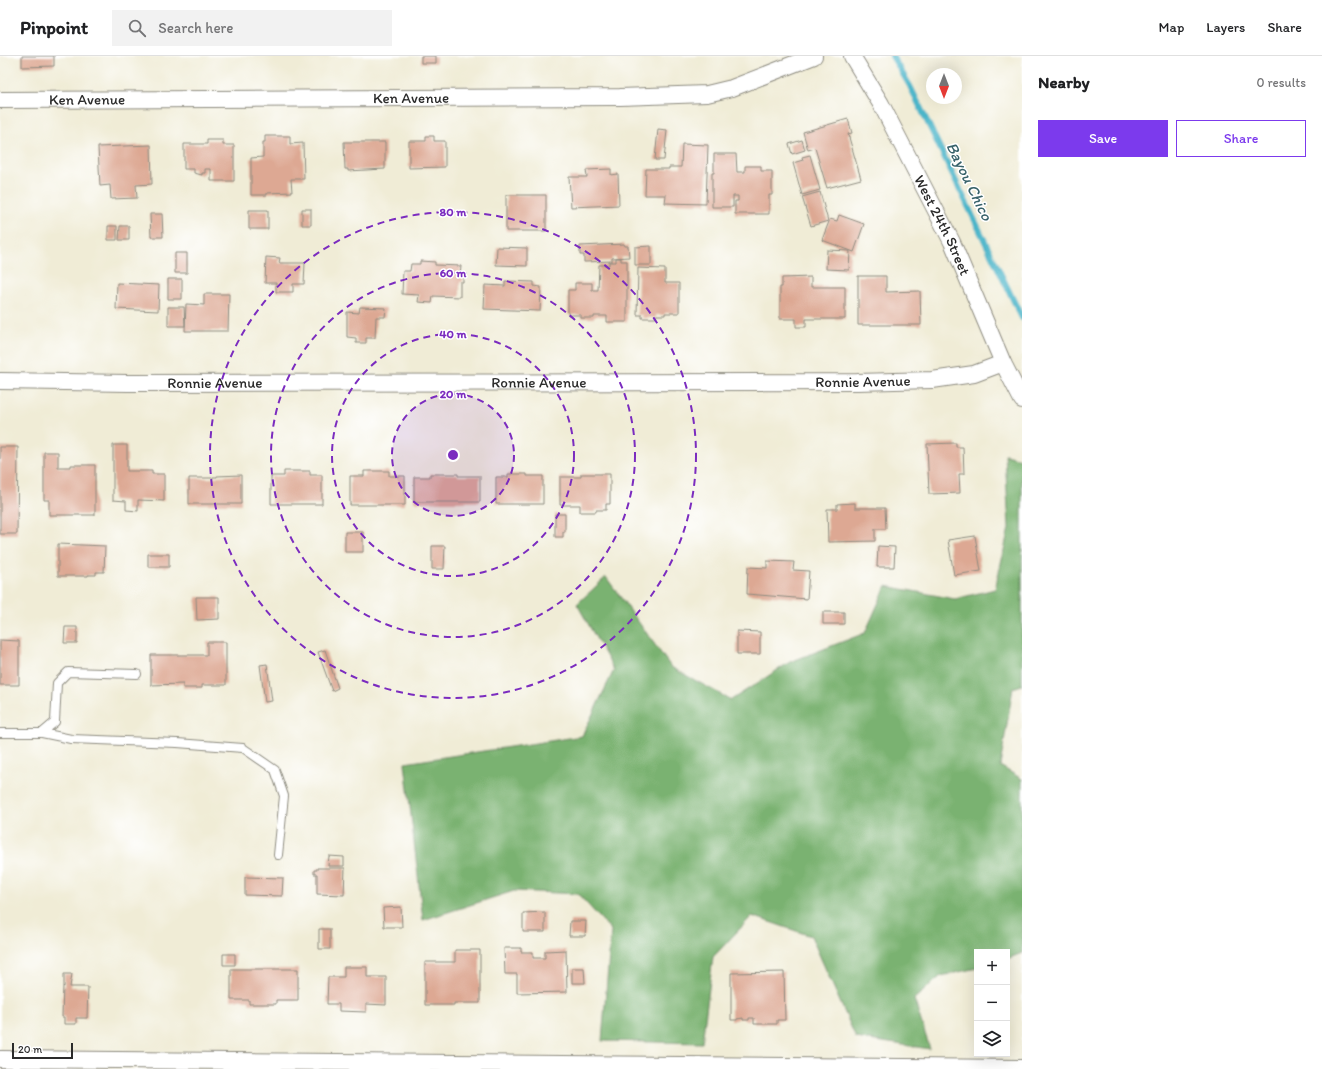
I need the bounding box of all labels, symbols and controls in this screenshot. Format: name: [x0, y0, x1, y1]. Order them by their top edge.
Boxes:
search box: [112, 10, 392, 46]
text: Pinpoint: [20, 16, 88, 39]
icon: search: [126, 17, 148, 39]
text: Search here: [158, 19, 233, 37]
text: Map: [1159, 19, 1184, 36]
text: Layers: [1206, 19, 1245, 36]
text: Share: [1267, 19, 1302, 36]
north arrow: [926, 68, 962, 104]
text: Nearby: [1038, 72, 1090, 92]
text: 0 results: [1256, 75, 1306, 90]
street label: Ken Avenue: [373, 89, 449, 107]
street label: Ken Avenue: [49, 90, 125, 109]
button: Save: [1038, 120, 1168, 157]
button: Share: [1176, 120, 1306, 157]
water label: Bayou Chico: [942, 139, 997, 224]
street label: West 24th Street: [910, 172, 974, 278]
text: 80 m: [440, 205, 467, 219]
text: 60 m: [440, 266, 467, 280]
text: 40 m: [439, 327, 468, 341]
street label: Ronnie Avenue: [815, 372, 911, 391]
street label: Ronnie Avenue: [491, 373, 587, 392]
street label: Ronnie Avenue: [167, 374, 263, 392]
text: 20 m: [440, 387, 467, 401]
centre of rings: [446, 448, 460, 462]
map controls: [974, 949, 1010, 1057]
button: +: [974, 949, 1010, 985]
button: −: [974, 985, 1010, 1021]
button: layers: [974, 1021, 1010, 1057]
scale bar: [12, 1041, 73, 1060]
text: 20 m: [18, 1043, 42, 1056]

